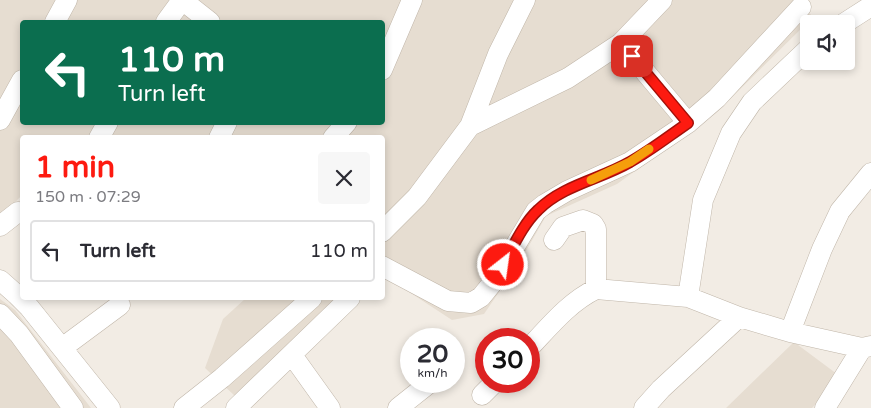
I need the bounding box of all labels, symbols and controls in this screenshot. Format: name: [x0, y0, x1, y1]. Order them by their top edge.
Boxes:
map controls: [800, 15, 855, 70]
button: sound: [800, 15, 855, 70]
pin: [611, 35, 653, 77]
text: 110 m: [118, 39, 225, 81]
icon: left: [35, 40, 100, 105]
icon: arrive: [618, 42, 646, 70]
text: Turn left: [118, 81, 206, 107]
text: 1 min: [35, 149, 115, 186]
button: close: [318, 152, 370, 204]
text: 150 m · 07:29: [35, 187, 141, 207]
icon: left: [37, 237, 65, 265]
position arrow: [476, 238, 528, 290]
text: Turn left: [80, 240, 156, 262]
text: 110 m: [310, 240, 368, 262]
speed limit sign: 30: [475, 328, 540, 393]
text: 20: [417, 339, 448, 369]
text: km/h: [417, 366, 448, 380]

